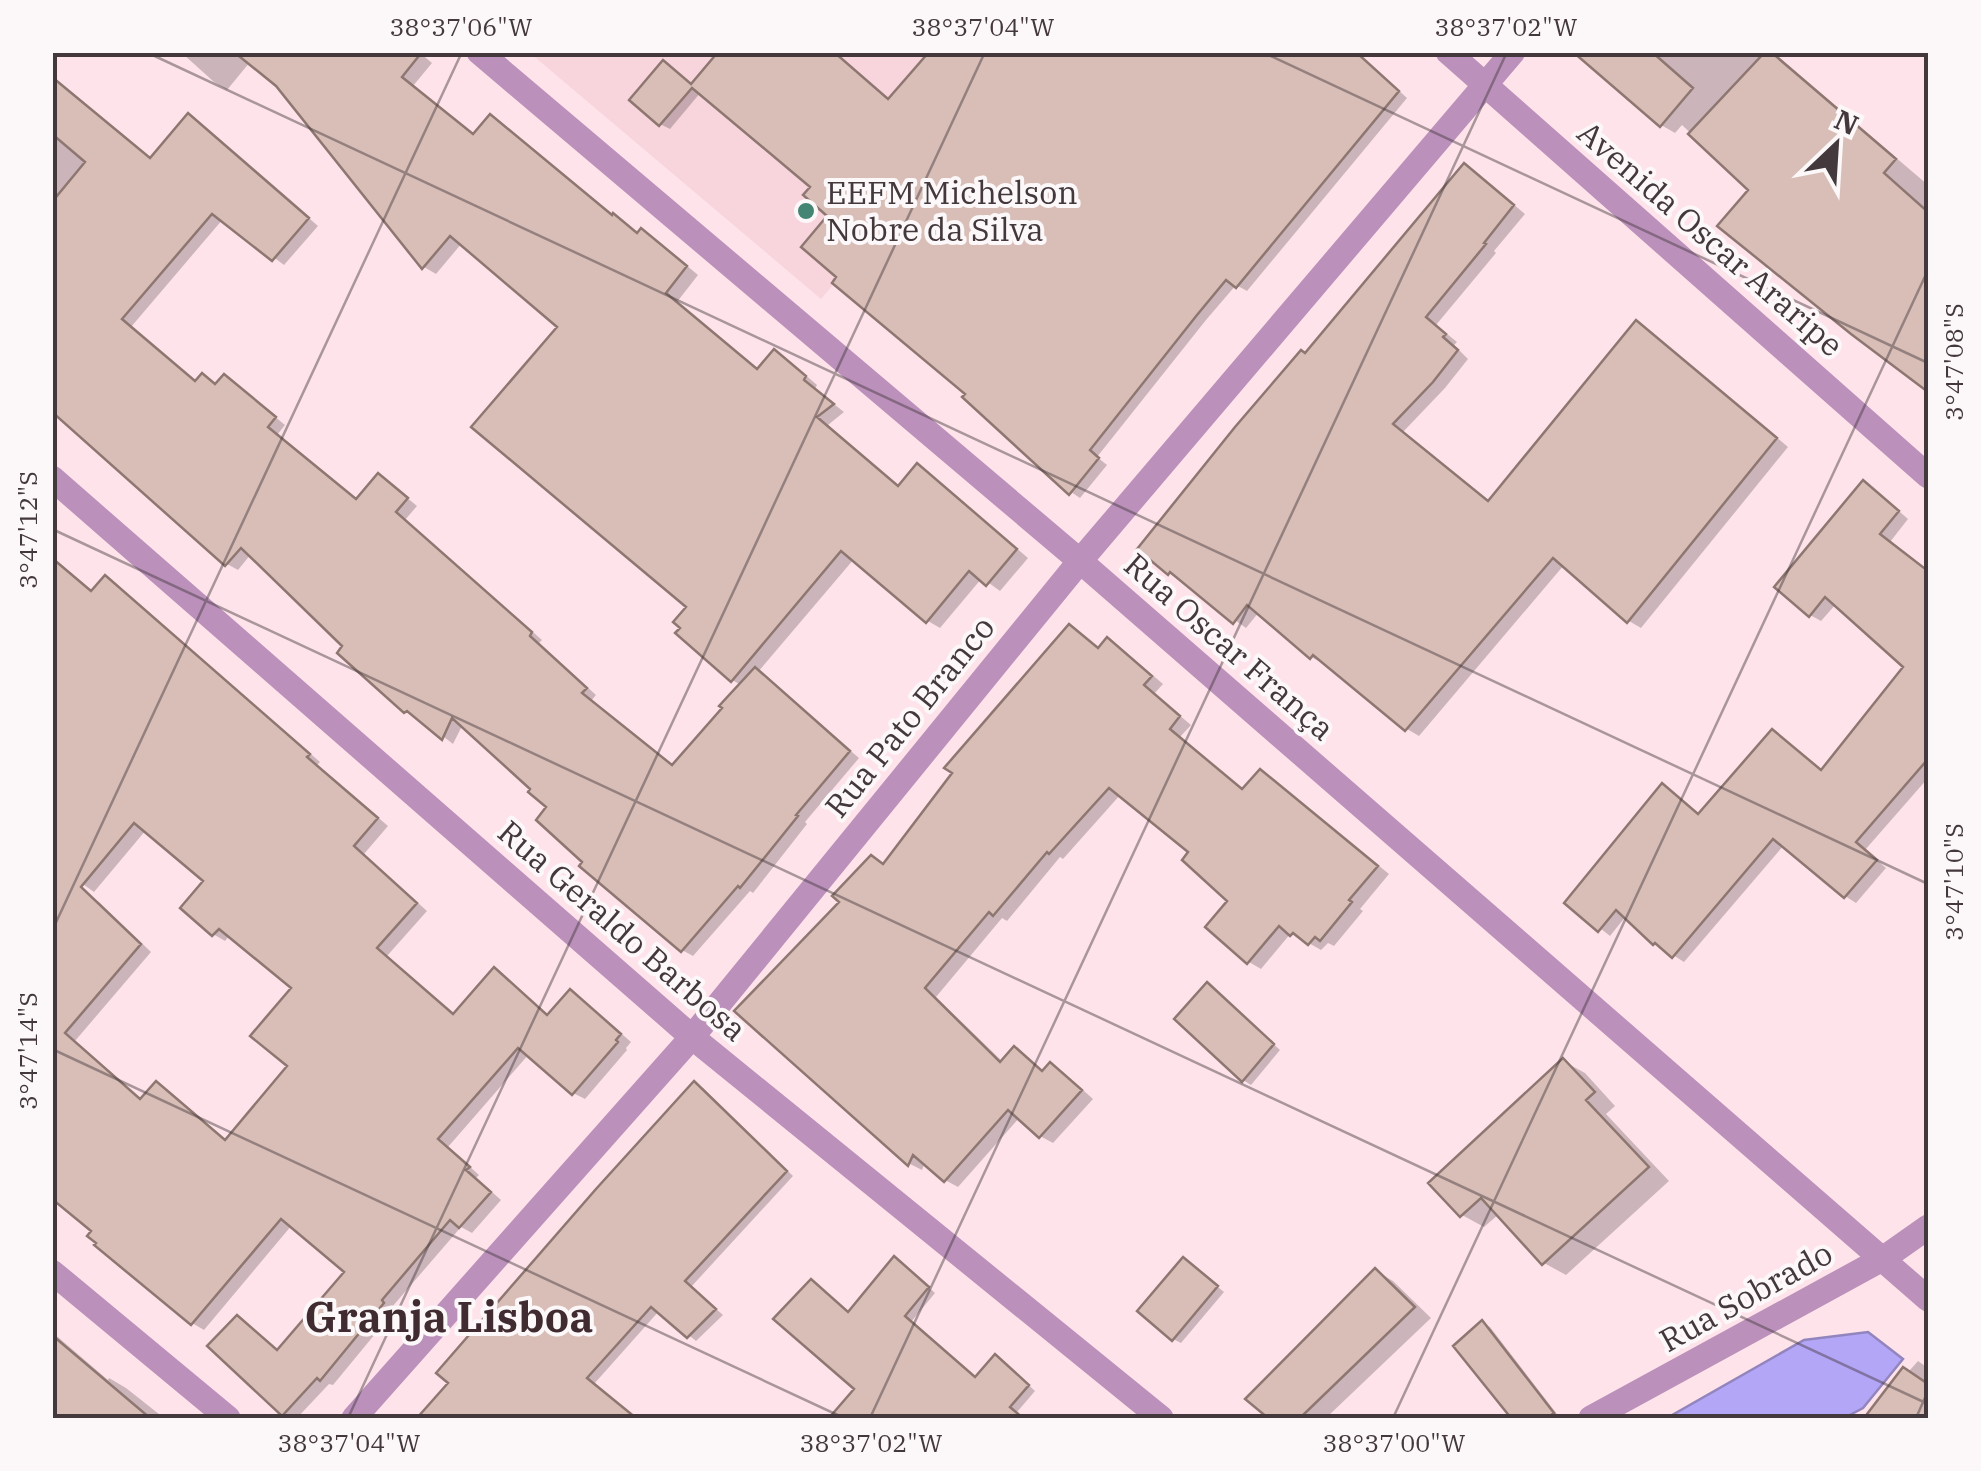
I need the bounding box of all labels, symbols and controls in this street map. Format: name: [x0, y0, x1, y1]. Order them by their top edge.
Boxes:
text: 38°37'06"W: [390, 10, 532, 43]
text: 38°37'04"W: [912, 10, 1054, 43]
text: 38°37'02"W: [1435, 10, 1577, 43]
north arrow: [1786, 95, 1886, 195]
text: N: [1829, 100, 1865, 143]
street label: Avenida Oscar Araripe: [1569, 111, 1852, 365]
place label: EEFM Michelson Nobre da Silva: [826, 171, 1078, 250]
marker: EEFM Michelson Nobre da Silva: [795, 200, 817, 222]
text: 3°47'08"S: [1937, 303, 1970, 421]
text: 3°47'12"S: [11, 471, 44, 589]
street label: Rua Oscar França: [1116, 543, 1344, 749]
street label: Rua Pato Branco: [815, 607, 1003, 826]
street label: Rua Geraldo Barbosa: [490, 811, 756, 1050]
text: 3°47'10"S: [1937, 823, 1970, 941]
text: 3°47'14"S: [11, 992, 44, 1110]
street label: Rua Sobrado: [1652, 1231, 1839, 1361]
district label: Granja Lisboa: [304, 1289, 594, 1344]
text: 38°37'04"W: [278, 1426, 420, 1459]
text: 38°37'02"W: [800, 1426, 942, 1459]
text: 38°37'00"W: [1323, 1426, 1465, 1459]

